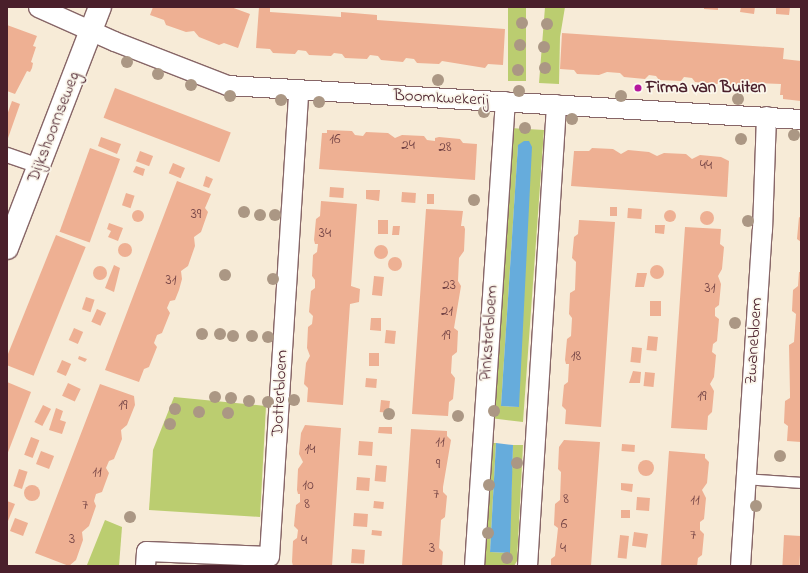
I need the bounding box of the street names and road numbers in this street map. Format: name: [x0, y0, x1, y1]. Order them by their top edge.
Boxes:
street label: Dijkshoornseweg: [23, 69, 85, 185]
street label: Boomkwekerij: [393, 85, 489, 111]
street label: Pinksterbloem: [475, 284, 503, 382]
street label: Zwanebloem: [741, 297, 767, 385]
street label: Dotterbloem: [268, 349, 292, 437]

